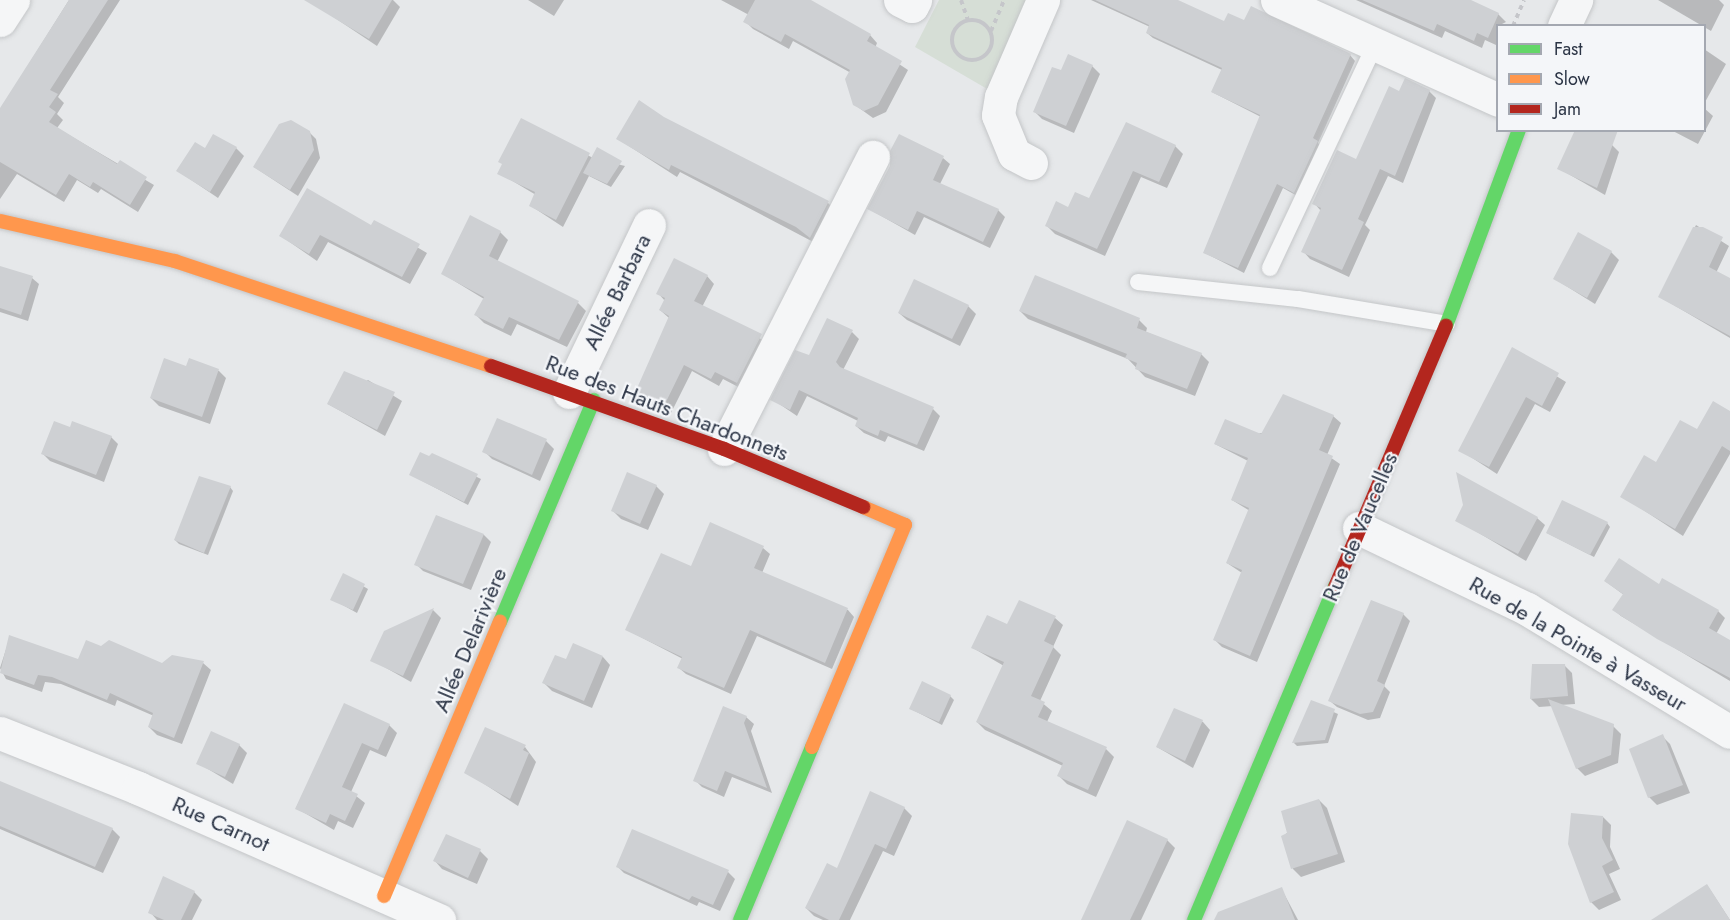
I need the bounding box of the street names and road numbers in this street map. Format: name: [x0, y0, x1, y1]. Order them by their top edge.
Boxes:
street label: Allée Barbara: [578, 230, 656, 354]
street label: Rue des Hauts Chardonnets: [542, 350, 792, 466]
street label: Rue de Vaucelles: [1317, 449, 1403, 605]
street label: Allée Delarivière: [428, 564, 512, 716]
street label: Rue de la Pointe à Vasseur: [1465, 571, 1691, 717]
street label: Rue Carnot: [168, 791, 274, 857]

